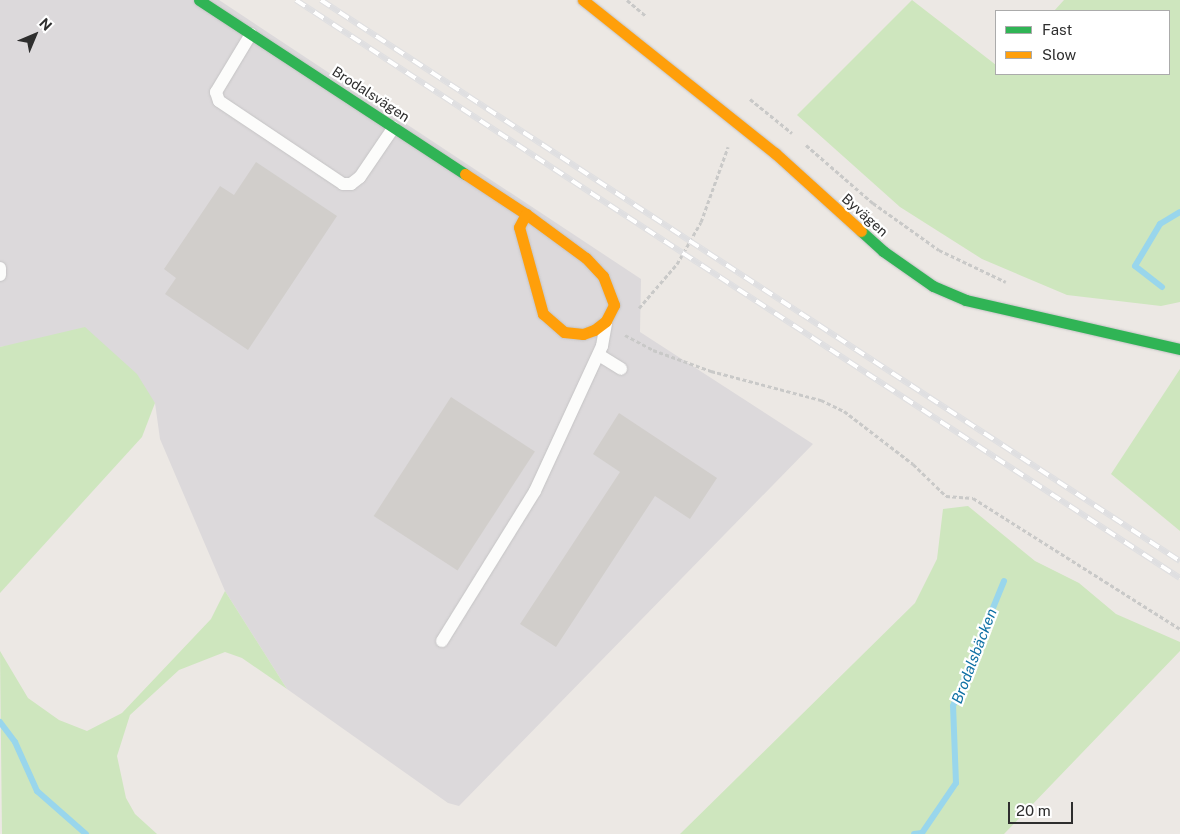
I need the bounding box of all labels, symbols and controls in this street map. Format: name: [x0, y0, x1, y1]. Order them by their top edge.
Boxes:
north arrow: [10, 10, 60, 60]
legend: [995, 10, 1170, 75]
text: N: [36, 15, 55, 34]
text: Fast: [1042, 21, 1072, 38]
text: Slow: [1042, 46, 1076, 63]
street label: Brodalsvägen: [329, 63, 413, 125]
street label: Byvägen: [839, 190, 891, 240]
water label: Brodalsbäcken: [948, 606, 1000, 706]
scale bar: [1010, 792, 1075, 824]
text: 20 m: [1016, 802, 1051, 819]

